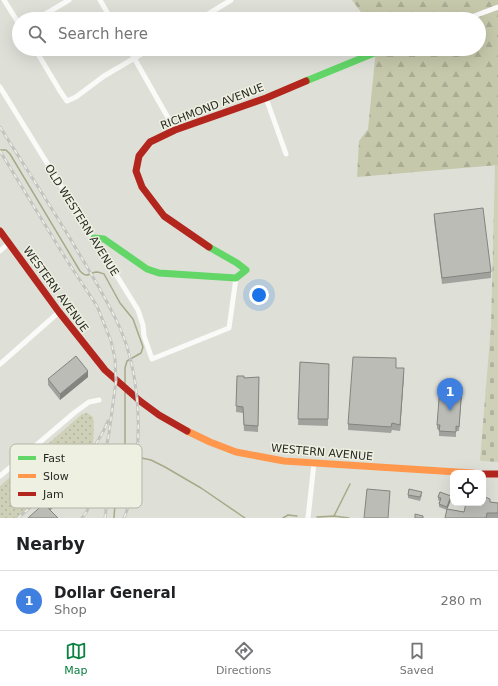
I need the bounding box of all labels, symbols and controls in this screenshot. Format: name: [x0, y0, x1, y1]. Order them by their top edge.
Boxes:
search box: [12, 12, 486, 56]
icon: search: [26, 23, 48, 45]
text: Search here: [58, 25, 148, 43]
street label: RICHMOND AVENUE: [159, 81, 266, 132]
street label: OLD WESTERN AVENUE: [42, 162, 121, 278]
street label: WESTERN AVENUE: [20, 244, 91, 335]
your location: [249, 285, 269, 305]
pin: 1: [437, 378, 463, 411]
street label: WESTERN AVENUE: [270, 442, 374, 463]
legend: [10, 444, 142, 508]
text: Fast: [43, 452, 66, 465]
text: Slow: [43, 470, 69, 483]
map controls: [450, 470, 486, 506]
button: locate: [450, 470, 486, 506]
text: Jam: [42, 488, 64, 501]
text: Nearby: [16, 534, 85, 554]
text: Dollar General: [54, 584, 176, 602]
text: 1: [24, 593, 34, 608]
text: 280 m: [440, 593, 482, 608]
text: Shop: [54, 602, 87, 617]
tab: Map: [64, 640, 87, 677]
tab: Directions: [216, 640, 271, 677]
tab: Saved: [400, 640, 434, 677]

